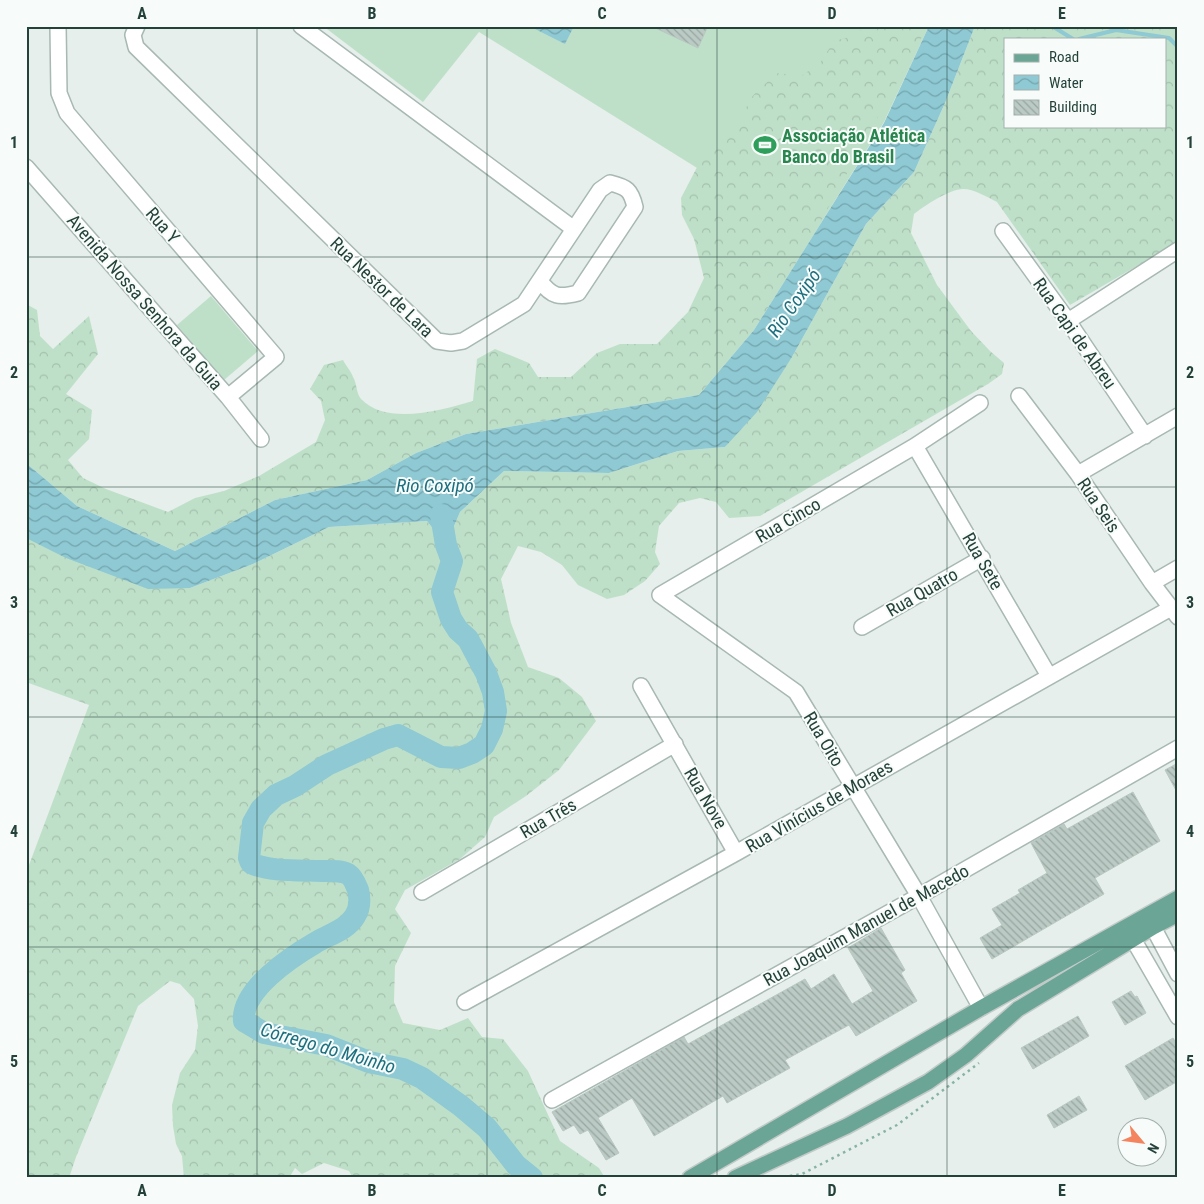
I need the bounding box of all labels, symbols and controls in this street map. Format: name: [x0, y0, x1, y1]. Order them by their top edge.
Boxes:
text: A: [137, 4, 147, 23]
text: B: [368, 4, 377, 23]
text: C: [597, 4, 607, 23]
text: D: [827, 4, 837, 23]
text: E: [1058, 4, 1066, 23]
legend: [1004, 38, 1166, 128]
text: Road: [1049, 48, 1079, 66]
text: Water: [1049, 74, 1084, 92]
text: Building: [1049, 98, 1097, 116]
place label: Associação Atlética Banco do Brasil: [782, 125, 925, 167]
sports icon: Associação Atlética Banco do Brasil: [752, 132, 778, 158]
text: 1: [10, 133, 18, 152]
text: 1: [1186, 133, 1194, 152]
street label: Rua Y: [142, 203, 185, 248]
street label: Avenida Nossa Senhora da Guia: [63, 210, 227, 394]
street label: Rua Nestor de Lara: [326, 233, 438, 341]
water label: Rio Coxipó: [762, 265, 826, 341]
street label: Rua Capi de Abreu: [1029, 274, 1121, 392]
text: 2: [10, 363, 18, 382]
text: 2: [1186, 363, 1194, 382]
water label: Rio Coxipó: [396, 474, 474, 497]
street label: Rua Seis: [1073, 474, 1125, 536]
street label: Rua Cinco: [752, 493, 824, 547]
street label: Rua Sete: [958, 529, 1008, 593]
street label: Rua Quatro: [883, 563, 961, 621]
text: 3: [10, 593, 18, 612]
text: 3: [1186, 593, 1194, 612]
street label: Rua Oito: [800, 708, 848, 770]
street label: Rua Vinícius de Moraes: [742, 755, 896, 857]
street label: Rua Nove: [680, 764, 732, 832]
street label: Rua Três: [516, 794, 580, 842]
text: 4: [10, 822, 18, 841]
text: 4: [1186, 822, 1194, 841]
street label: Rua Joaquim Manuel de Macedo: [760, 860, 972, 990]
water label: Córrego do Moinho: [258, 1018, 398, 1078]
text: 5: [10, 1052, 18, 1071]
text: 5: [1186, 1052, 1194, 1071]
north arrow: [1116, 1116, 1166, 1166]
text: N: [1144, 1141, 1162, 1156]
text: A: [137, 1181, 147, 1200]
text: B: [368, 1181, 377, 1200]
text: C: [597, 1181, 607, 1200]
text: D: [827, 1181, 837, 1200]
text: E: [1058, 1181, 1066, 1200]

